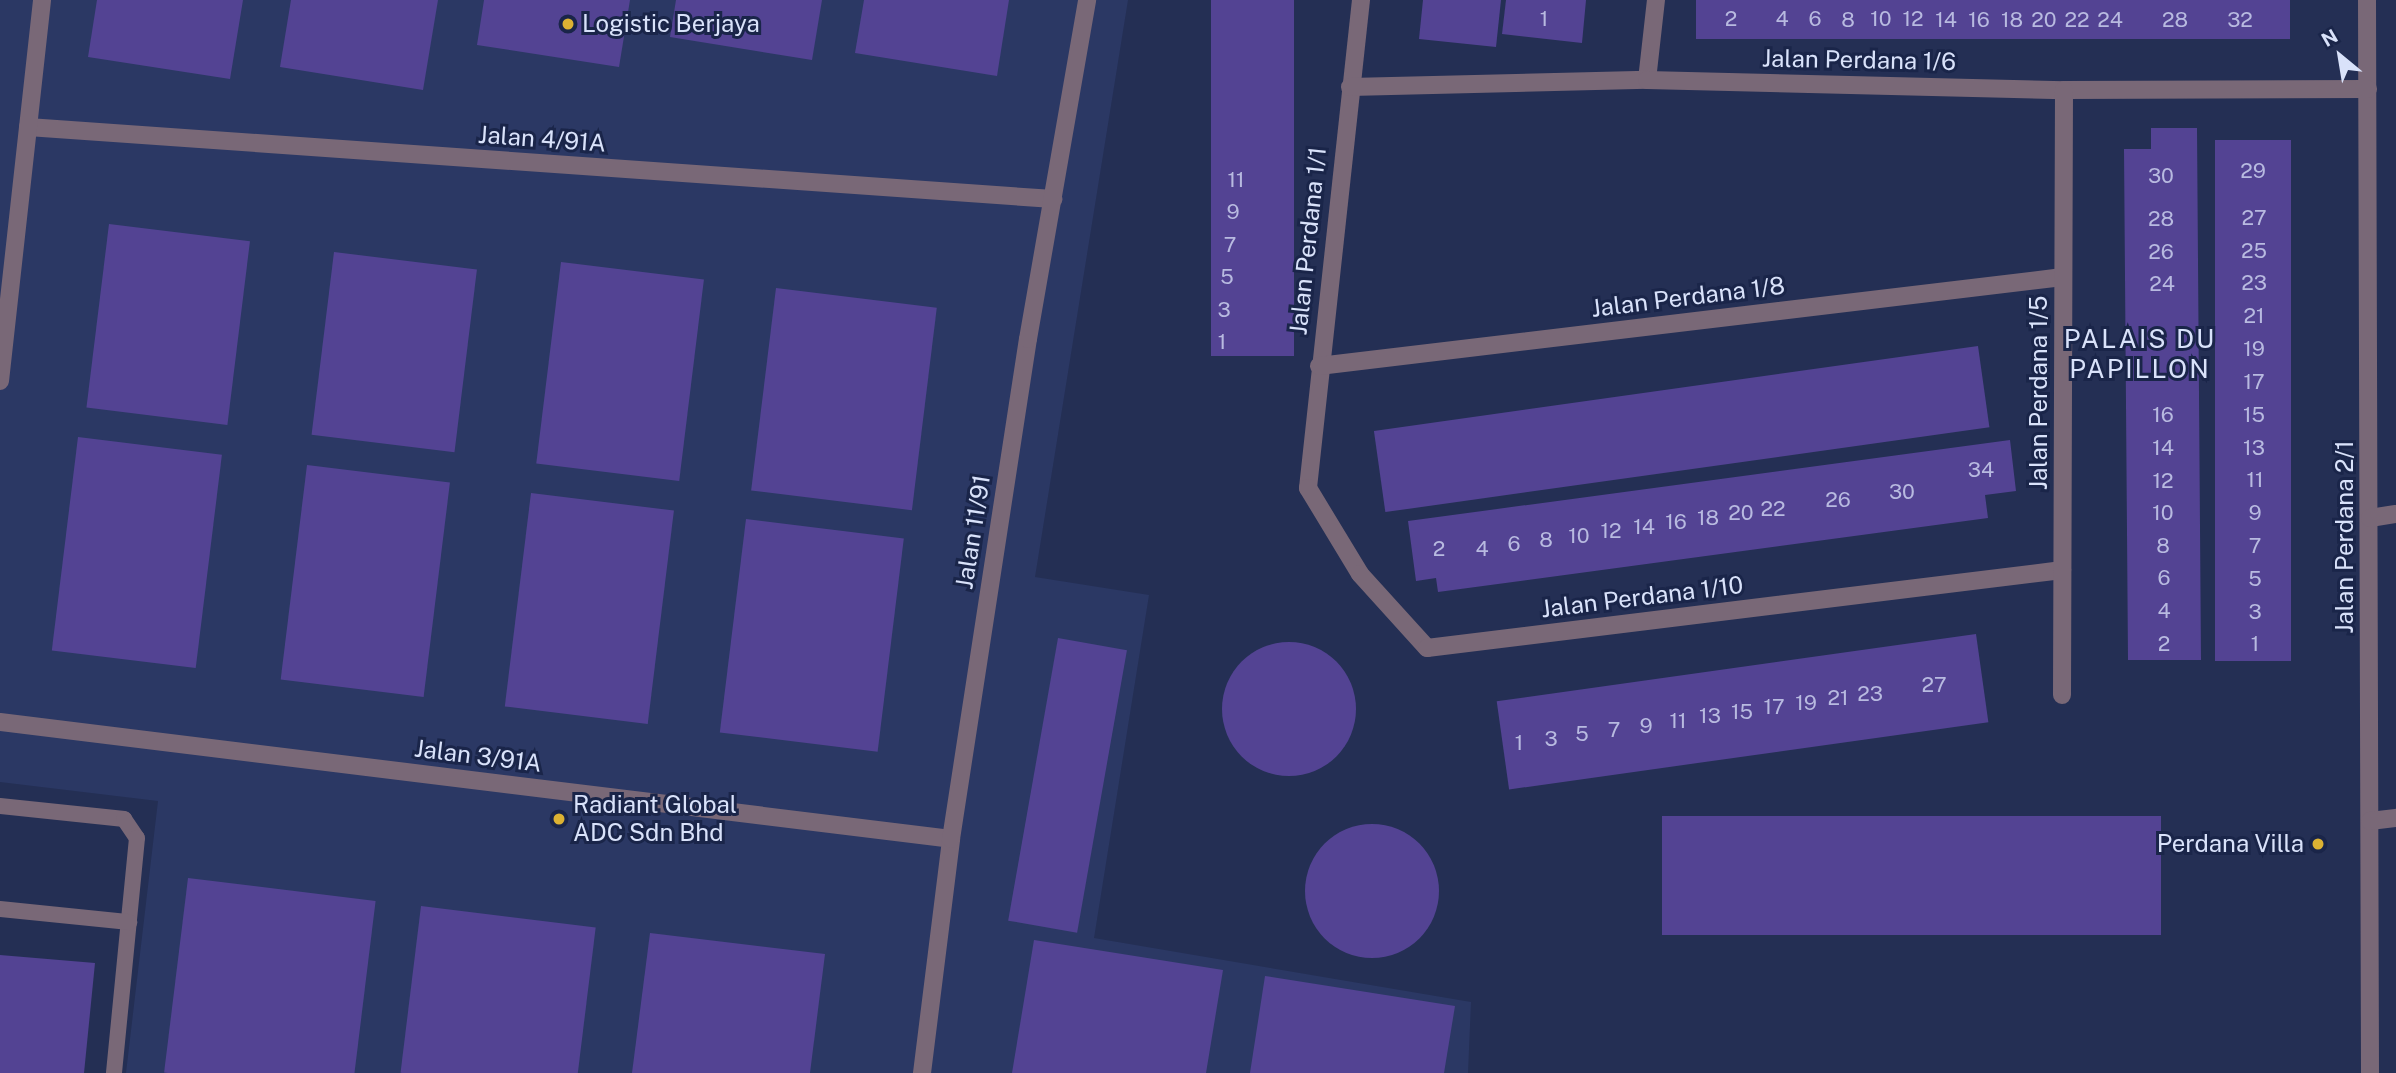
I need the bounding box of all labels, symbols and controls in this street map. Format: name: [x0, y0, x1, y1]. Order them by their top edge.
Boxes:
house number: 1: [1540, 6, 1548, 32]
house number: 2: [1725, 6, 1737, 32]
house number: 4: [1775, 6, 1789, 32]
house number: 6: [1808, 6, 1822, 32]
house number: 10: [1870, 6, 1892, 32]
house number: 12: [1902, 6, 1924, 32]
house number: 8: [1841, 7, 1855, 33]
house number: 14: [1935, 7, 1957, 33]
house number: 16: [1968, 7, 1990, 33]
house number: 18: [2001, 7, 2023, 33]
house number: 20: [2031, 7, 2057, 33]
house number: 22: [2064, 7, 2090, 33]
house number: 24: [2097, 7, 2123, 33]
house number: 28: [2162, 7, 2188, 33]
house number: 32: [2227, 7, 2253, 33]
place label: Logistic Berjaya: [582, 10, 760, 38]
marker: Logistic Berjaya: [560, 16, 576, 32]
north arrow: [2305, 21, 2375, 91]
text: N: [2318, 25, 2341, 51]
street label: Jalan Perdana 1/6: [1762, 44, 1956, 76]
street label: Jalan 4/91A: [477, 120, 607, 158]
street label: Jalan Perdana 1/1: [1284, 146, 1332, 336]
house number: 29: [2240, 158, 2266, 184]
house number: 30: [2148, 163, 2174, 189]
house number: 11: [1227, 167, 1245, 193]
house number: 9: [1226, 199, 1240, 225]
house number: 27: [2241, 205, 2267, 231]
house number: 28: [2148, 206, 2174, 232]
house number: 7: [1224, 232, 1236, 258]
house number: 25: [2241, 238, 2267, 264]
house number: 26: [2148, 239, 2174, 265]
house number: 5: [1220, 264, 1234, 290]
house number: 23: [2241, 270, 2267, 296]
street label: Jalan Perdana 1/8: [1590, 271, 1786, 323]
house number: 24: [2149, 271, 2175, 297]
street label: Jalan Perdana 1/5: [2025, 296, 2053, 490]
house number: 3: [1217, 297, 1231, 323]
house number: 21: [2243, 303, 2265, 329]
district label: PALAIS DU PAPILLON: [2065, 323, 2215, 384]
house number: 1: [1218, 329, 1226, 355]
house number: 19: [2243, 336, 2265, 362]
house number: 17: [2243, 369, 2265, 395]
house number: 16: [2152, 402, 2174, 428]
house number: 15: [2243, 402, 2265, 428]
house number: 14: [2152, 435, 2174, 461]
house number: 13: [2243, 435, 2265, 461]
street label: Jalan Perdana 2/1: [2331, 440, 2359, 634]
house number: 34: [1968, 457, 1994, 483]
house number: 11: [2246, 467, 2264, 493]
house number: 12: [2152, 468, 2174, 494]
street label: Jalan 11/91: [950, 473, 996, 591]
house number: 30: [1889, 479, 1915, 505]
house number: 26: [1825, 487, 1851, 513]
house number: 22: [1760, 496, 1786, 522]
house number: 20: [1728, 500, 1754, 526]
house number: 10: [2152, 500, 2174, 526]
house number: 9: [2248, 500, 2262, 526]
house number: 18: [1697, 505, 1719, 531]
house number: 16: [1665, 509, 1687, 535]
house number: 14: [1633, 514, 1655, 540]
house number: 12: [1600, 518, 1622, 544]
house number: 10: [1568, 523, 1590, 549]
house number: 8: [1539, 527, 1553, 553]
house number: 6: [1507, 531, 1521, 557]
house number: 8: [2156, 533, 2170, 559]
house number: 7: [2249, 533, 2261, 559]
house number: 2: [1433, 536, 1445, 562]
house number: 4: [1475, 536, 1489, 562]
house number: 6: [2157, 565, 2171, 591]
house number: 5: [2248, 566, 2262, 592]
street label: Jalan Perdana 1/10: [1539, 570, 1745, 624]
house number: 4: [2157, 598, 2171, 624]
house number: 3: [2248, 599, 2262, 625]
house number: 2: [2158, 631, 2170, 657]
house number: 1: [2251, 631, 2259, 657]
house number: 27: [1921, 672, 1947, 698]
house number: 23: [1857, 681, 1883, 707]
house number: 21: [1827, 685, 1849, 711]
house number: 19: [1795, 690, 1817, 716]
house number: 17: [1763, 694, 1785, 720]
house number: 15: [1731, 699, 1753, 725]
house number: 13: [1699, 703, 1721, 729]
house number: 11: [1669, 708, 1687, 734]
house number: 9: [1639, 713, 1653, 739]
house number: 7: [1608, 717, 1620, 743]
house number: 5: [1575, 721, 1589, 747]
house number: 3: [1544, 726, 1558, 752]
house number: 1: [1515, 730, 1523, 756]
street label: Jalan 3/91A: [413, 734, 543, 778]
place label: Radiant Global ADC Sdn Bhd: [573, 791, 737, 847]
marker: Radiant Global ADC Sdn Bhd: [551, 811, 567, 827]
place label: Perdana Villa: [2156, 830, 2304, 858]
marker: Perdana Villa: [2310, 836, 2326, 852]

